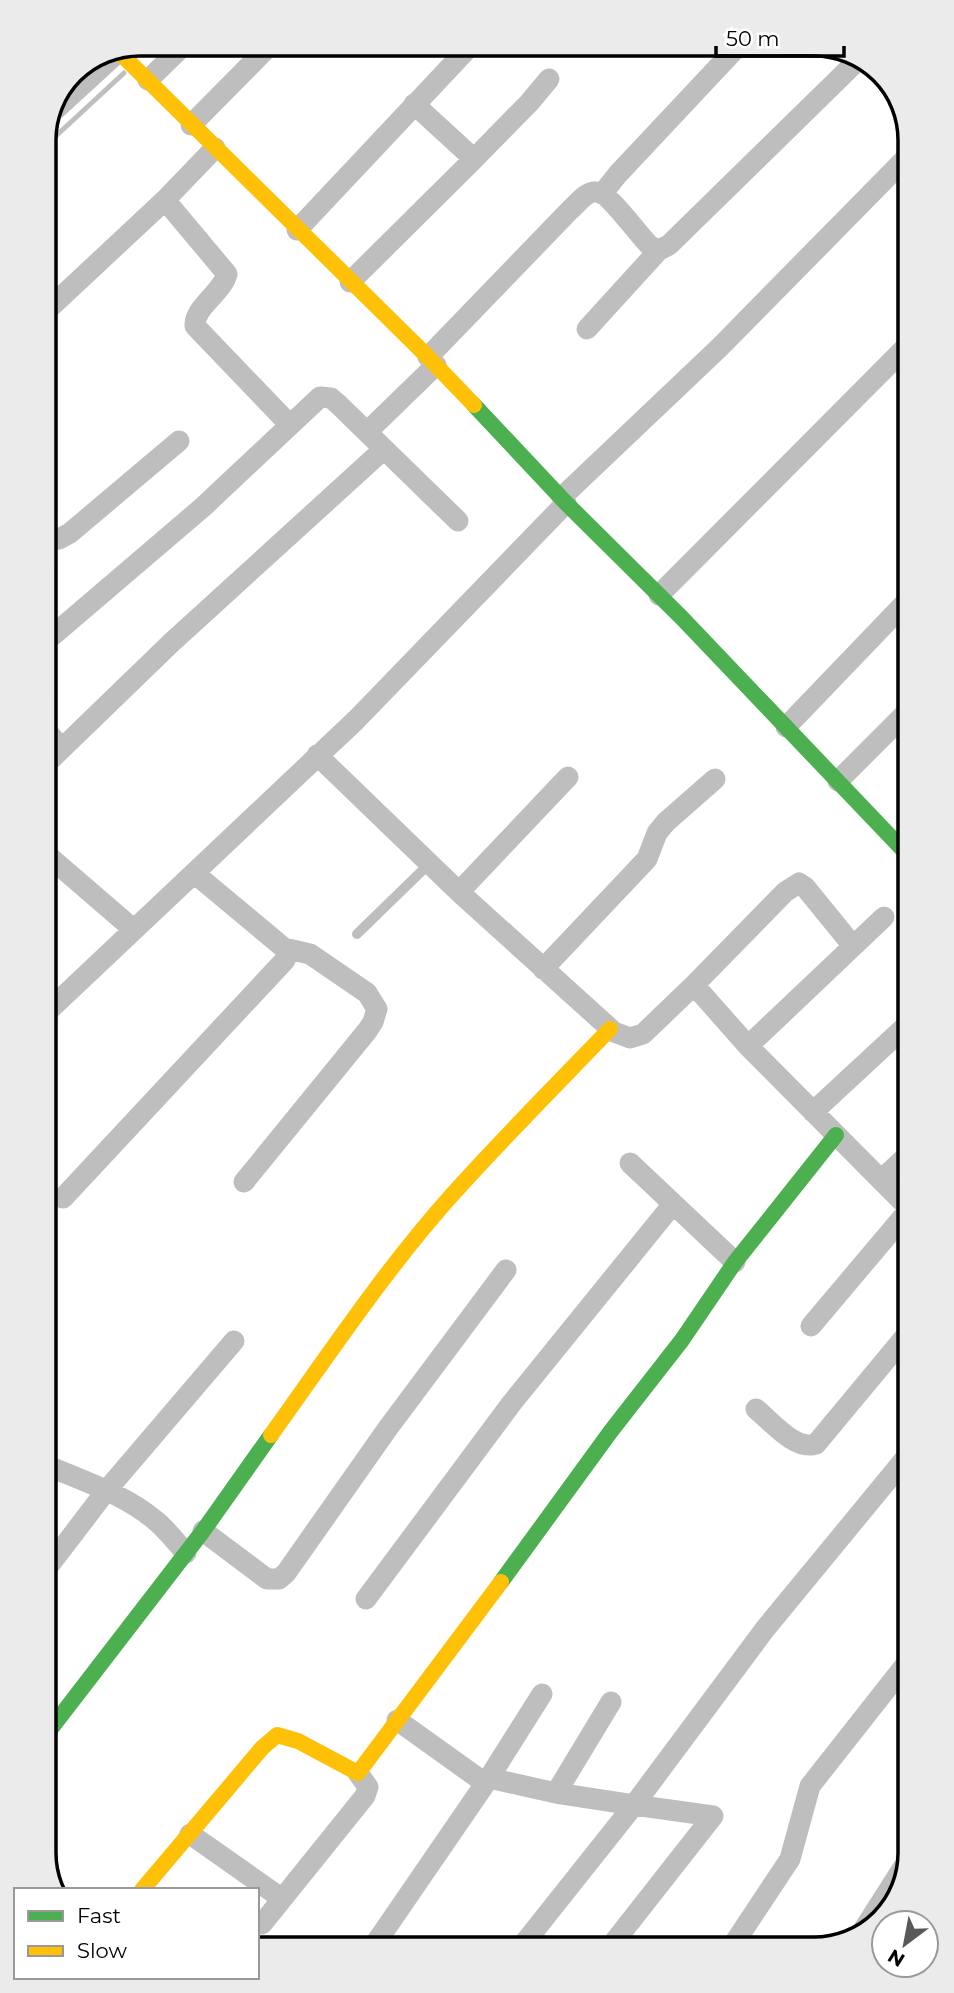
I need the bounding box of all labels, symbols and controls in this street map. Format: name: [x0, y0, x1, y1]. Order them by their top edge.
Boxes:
scale bar: [716, 14, 844, 58]
text: 50 m: [726, 26, 780, 51]
legend: [14, 1888, 259, 1979]
text: Fast: [77, 1903, 121, 1928]
north arrow: [870, 1909, 940, 1979]
text: Slow: [77, 1938, 127, 1963]
text: N: [884, 1944, 909, 1972]

